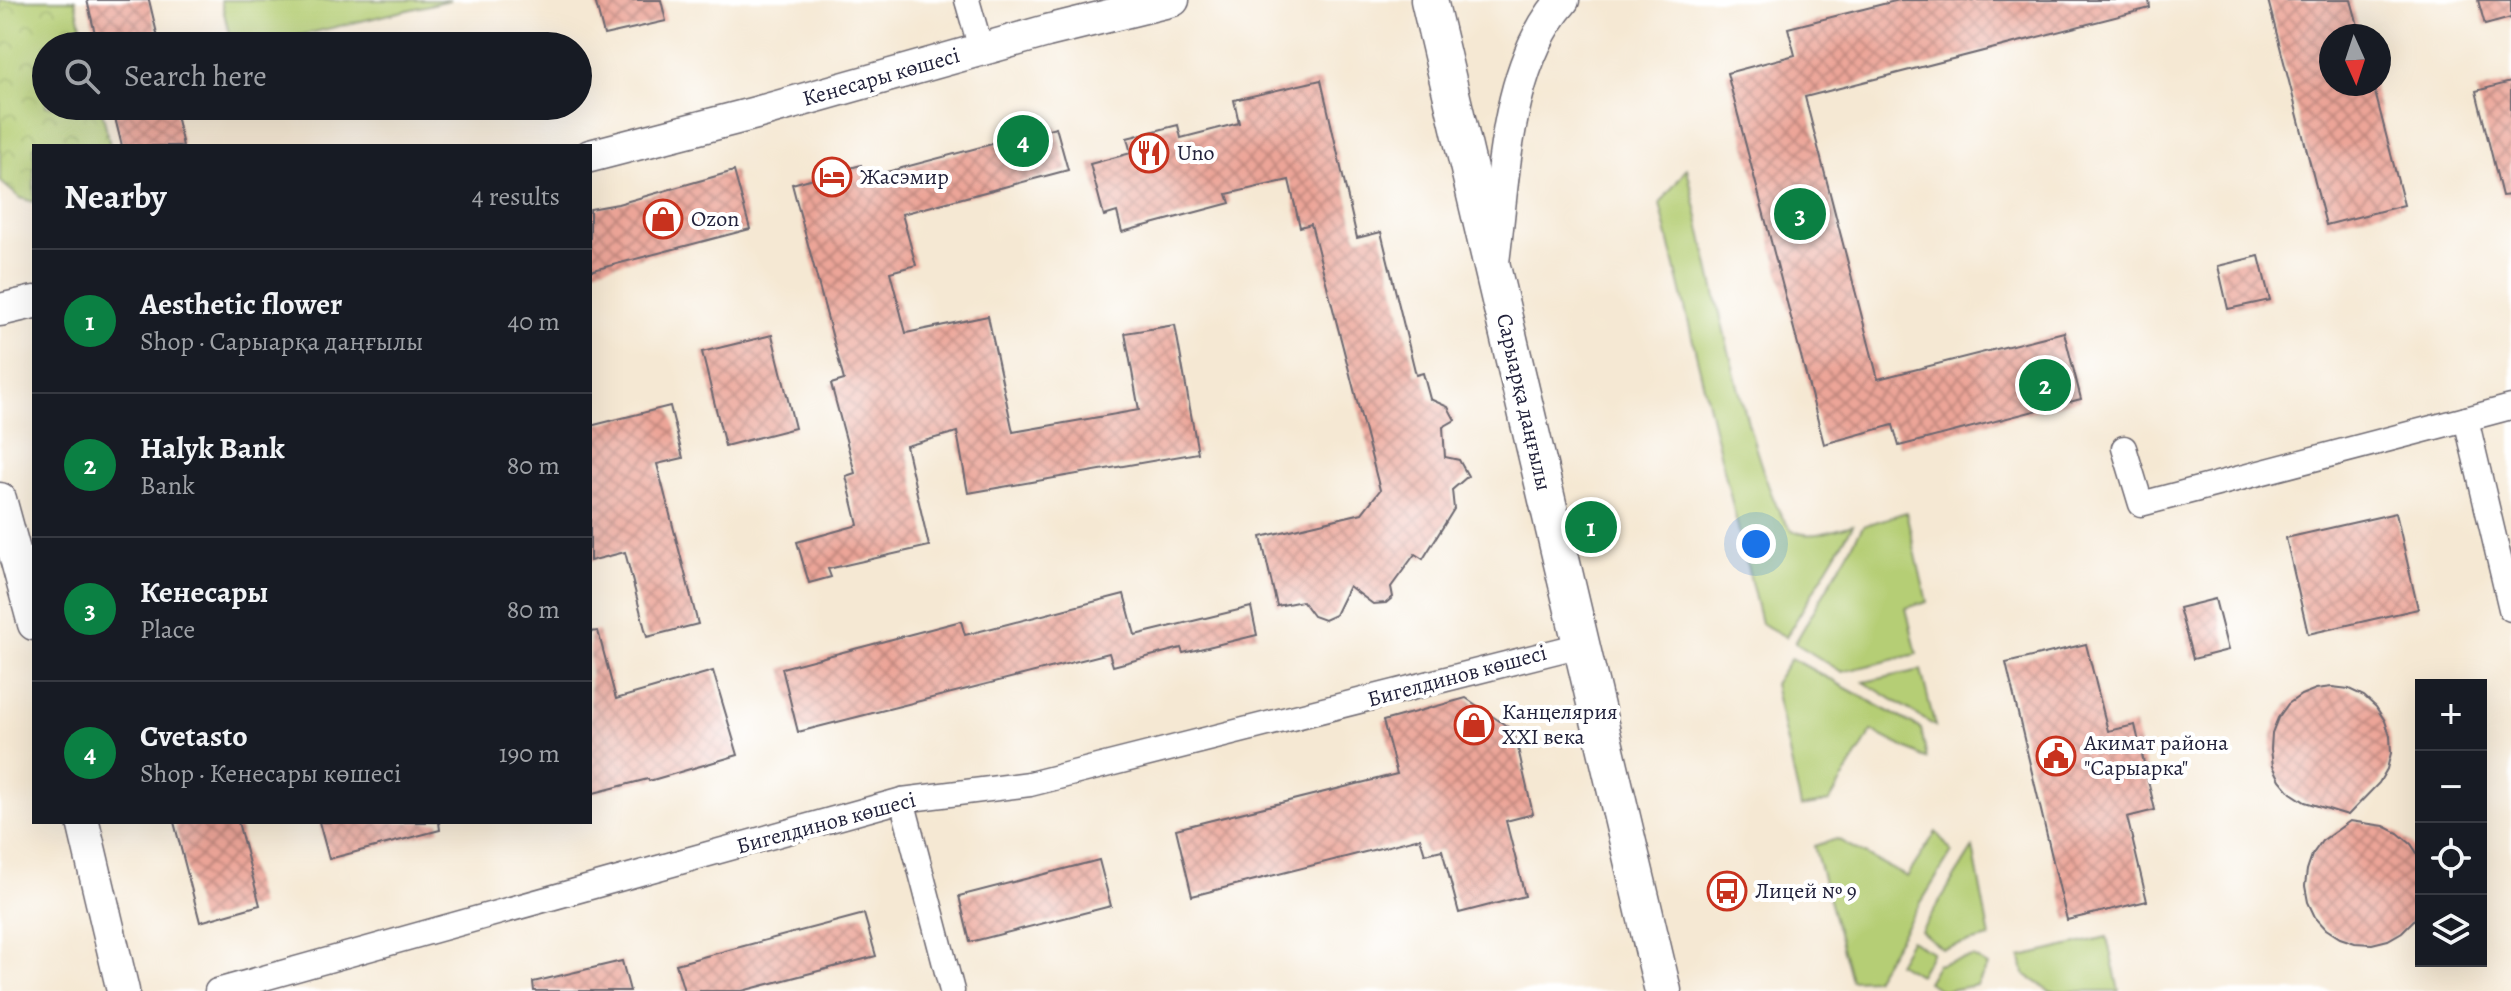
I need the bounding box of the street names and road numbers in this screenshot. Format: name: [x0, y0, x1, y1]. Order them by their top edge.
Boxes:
street label: Кенесары көшесі: [799, 40, 963, 114]
street label: Сарыарқа даңғылы: [1489, 310, 1559, 494]
street label: Бигелдинов көшесі: [1364, 638, 1550, 714]
street label: Бигелдинов көшесі: [733, 785, 919, 861]

